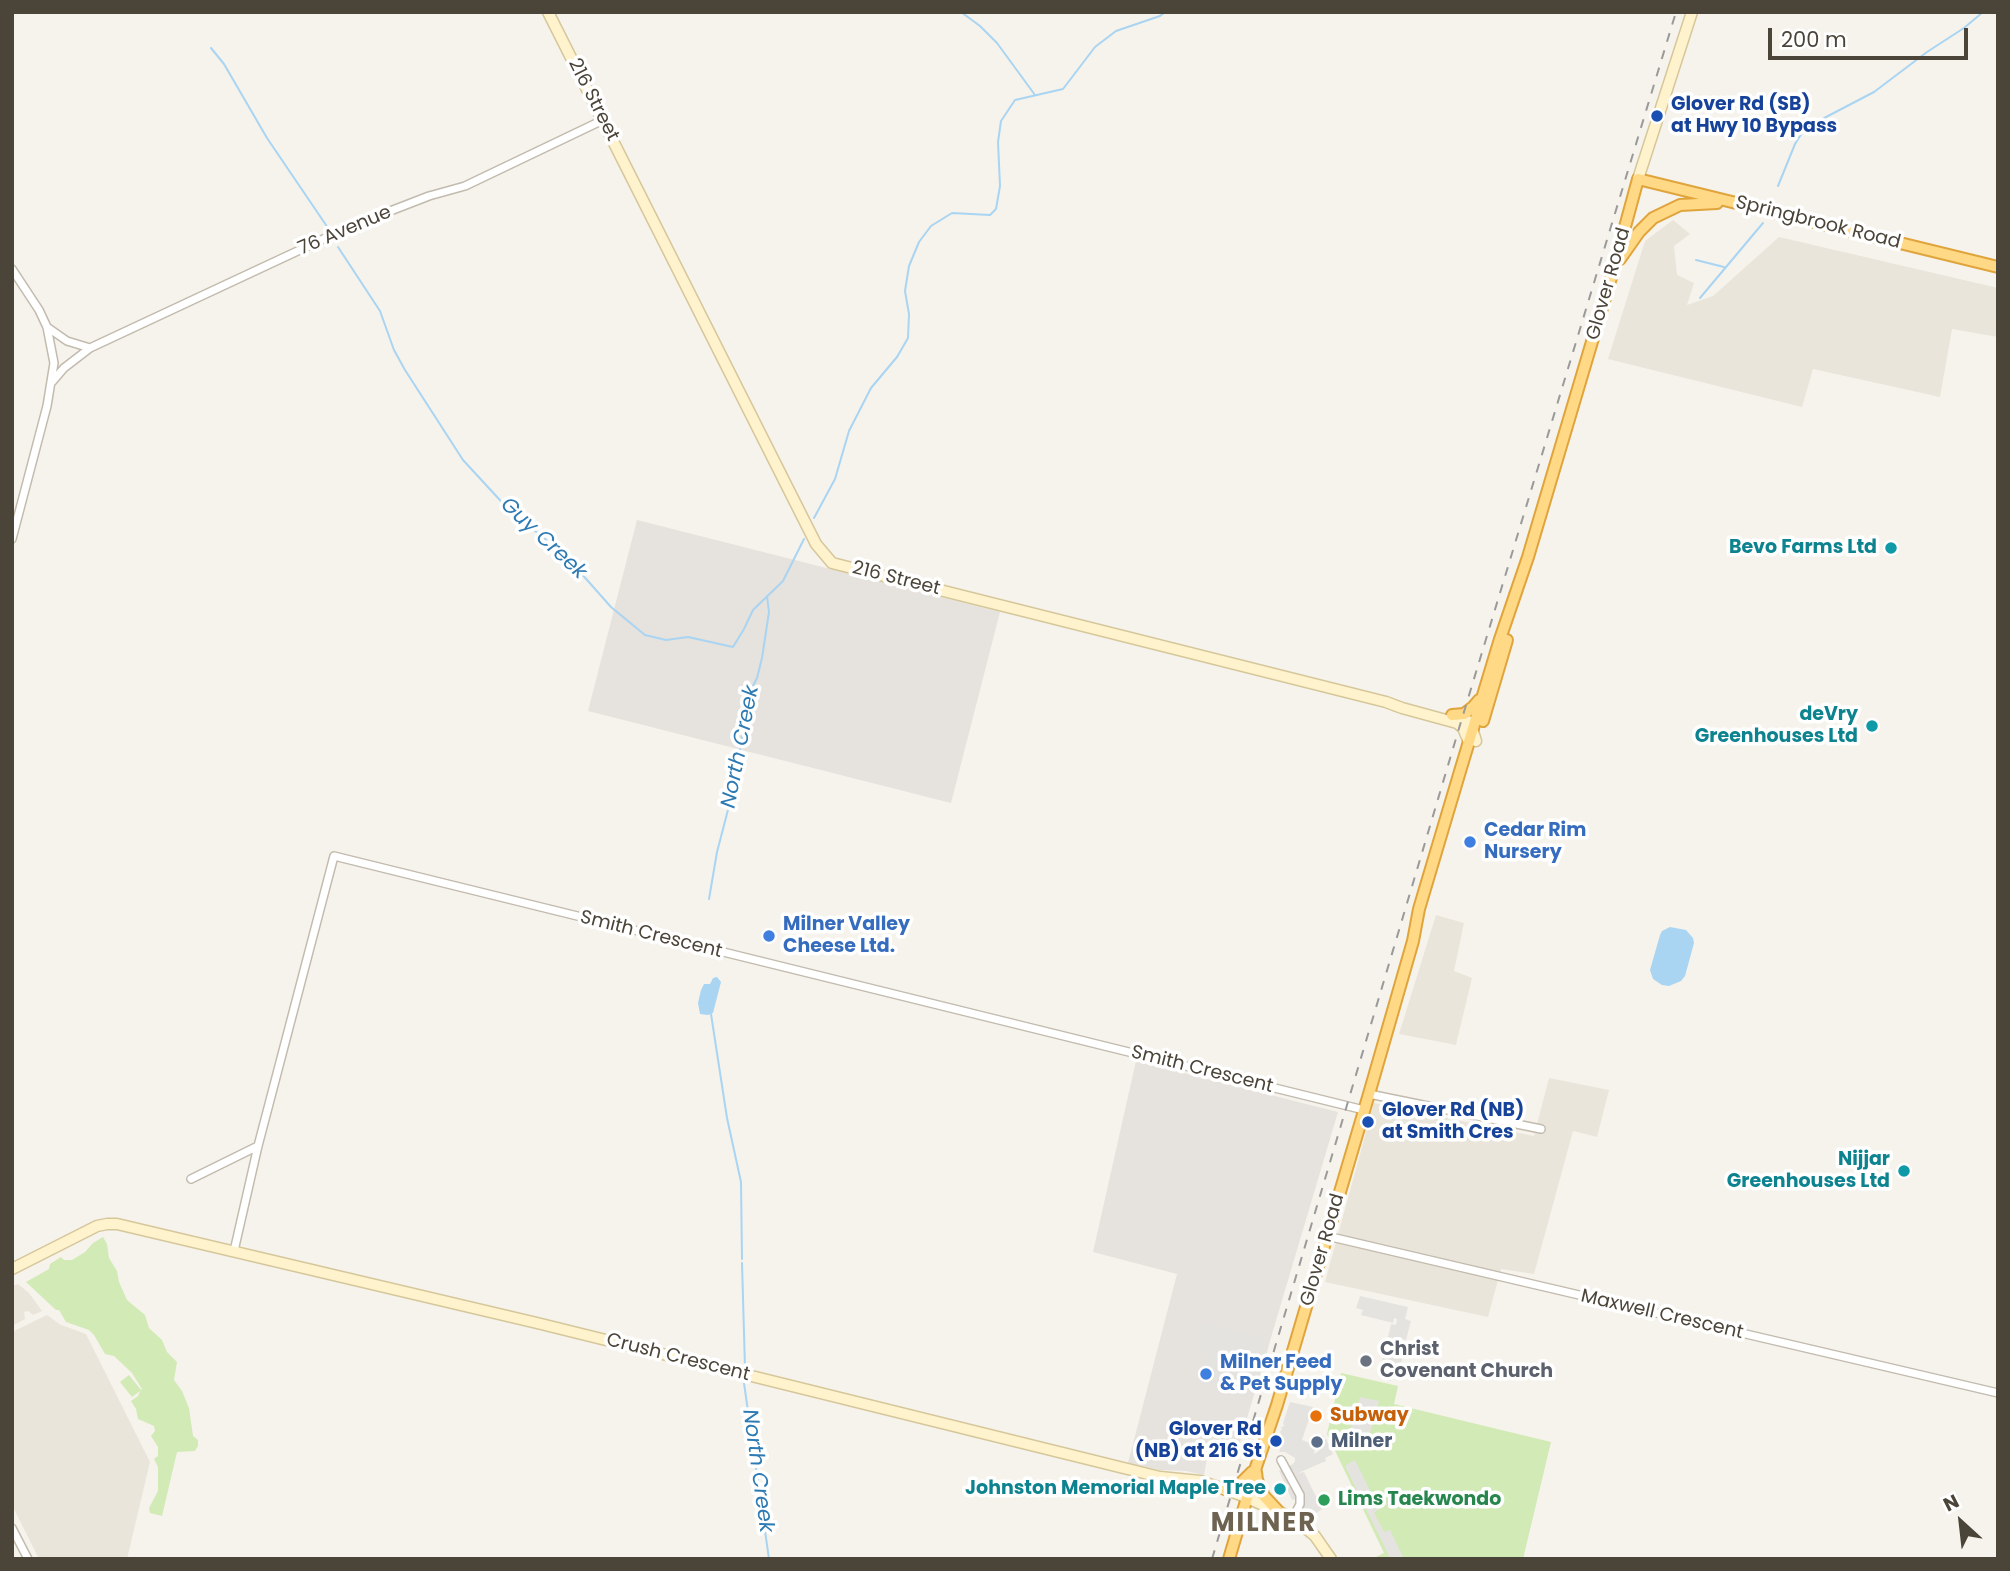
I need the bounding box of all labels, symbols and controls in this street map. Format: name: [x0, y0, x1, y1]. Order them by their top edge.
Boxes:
scale bar: [1772, 14, 1972, 58]
text: 200 m: [1781, 25, 1847, 54]
street label: 216 Street: [562, 55, 624, 145]
place label: Glover Rd (SB) at Hwy 10 Bypass: [1671, 94, 1837, 138]
marker: Glover Rd (SB) at Hwy 10 Bypass: [1649, 108, 1665, 124]
street label: Springbrook Road: [1733, 191, 1903, 255]
street label: 76 Avenue: [295, 201, 395, 261]
street label: Glover Road: [1582, 225, 1636, 343]
water label: Guy Creek: [495, 493, 591, 585]
place label: Bevo Farms Ltd: [1729, 537, 1877, 559]
marker: Bevo Farms Ltd: [1883, 540, 1899, 556]
street label: 216 Street: [850, 557, 942, 601]
water label: North Creek: [717, 684, 765, 810]
place label: deVry Greenhouses Ltd: [1695, 704, 1858, 748]
marker: deVry Greenhouses Ltd: [1864, 718, 1880, 734]
place label: Cedar Rim Nursery: [1484, 820, 1586, 864]
marker: Cedar Rim Nursery: [1462, 834, 1478, 850]
street label: Smith Crescent: [578, 906, 724, 964]
place label: Milner Valley Cheese Ltd.: [783, 914, 910, 958]
marker: Milner Valley Cheese Ltd.: [761, 928, 777, 944]
street label: Smith Crescent: [1129, 1041, 1275, 1099]
place label: Glover Rd (NB) at Smith Cres: [1382, 1100, 1524, 1144]
marker: Glover Rd (NB) at Smith Cres: [1360, 1114, 1376, 1130]
place label: Nijjar Greenhouses Ltd: [1727, 1149, 1890, 1193]
marker: Nijjar Greenhouses Ltd: [1896, 1163, 1912, 1179]
street label: Glover Road: [1296, 1191, 1350, 1309]
street label: Maxwell Crescent: [1579, 1285, 1745, 1345]
street label: Crush Crescent: [604, 1329, 752, 1387]
place label: Christ Covenant Church: [1380, 1339, 1553, 1383]
place label: Milner Feed & Pet Supply: [1220, 1352, 1342, 1396]
marker: Christ Covenant Church: [1358, 1353, 1374, 1369]
marker: Milner Feed & Pet Supply: [1198, 1366, 1214, 1382]
place label: Subway: [1330, 1405, 1409, 1427]
water label: North Creek: [736, 1408, 778, 1534]
marker: Subway: [1308, 1408, 1324, 1424]
place label: Glover Rd (NB) at 216 St: [1135, 1419, 1262, 1463]
place label: Milner: [1331, 1431, 1392, 1453]
marker: Glover Rd (NB) at 216 St: [1268, 1433, 1284, 1449]
marker: Milner: [1309, 1434, 1325, 1450]
place label: Johnston Memorial Maple Tree: [965, 1478, 1266, 1500]
marker: Johnston Memorial Maple Tree: [1272, 1481, 1288, 1497]
north arrow: [1926, 1487, 1996, 1557]
text: N: [1939, 1488, 1964, 1518]
place label: Lims Taekwondo: [1338, 1489, 1501, 1511]
marker: Lims Taekwondo: [1316, 1492, 1332, 1508]
district label: MILNER: [1211, 1508, 1317, 1540]

